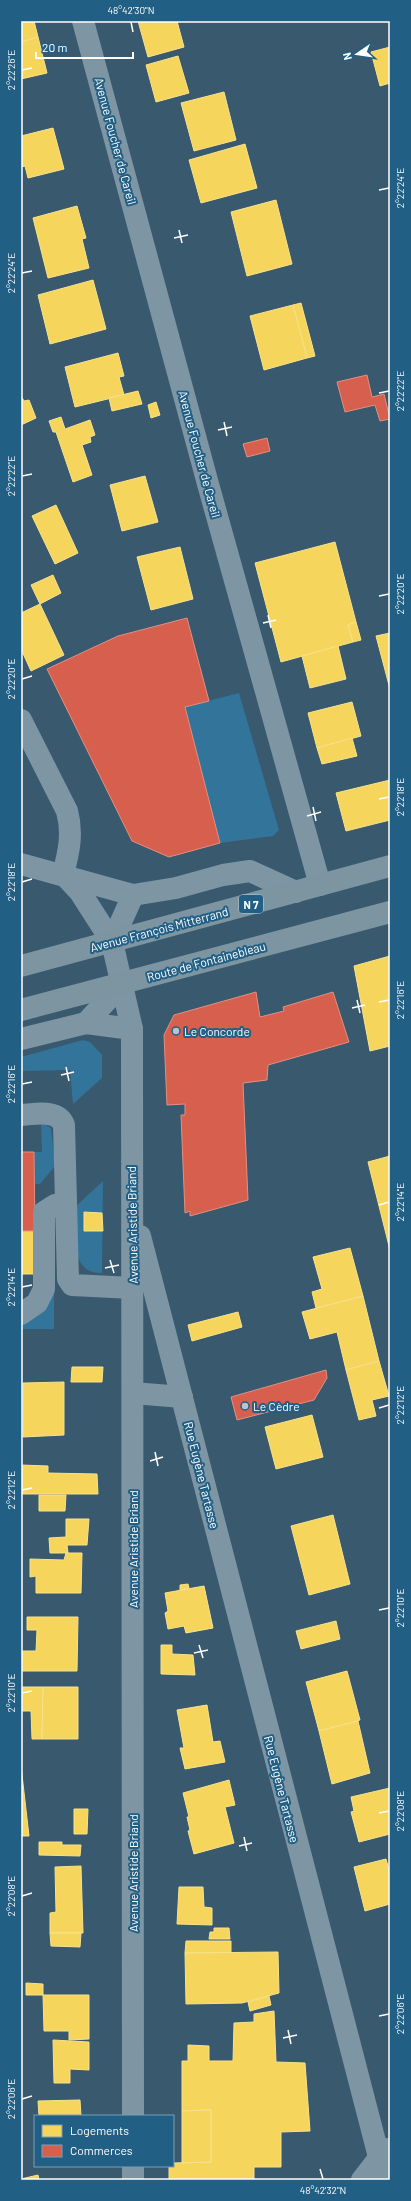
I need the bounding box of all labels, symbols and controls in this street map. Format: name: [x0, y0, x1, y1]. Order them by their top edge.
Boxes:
text: 48°42'30"N: [108, 4, 154, 16]
scale bar: [36, 34, 133, 60]
north arrow: [337, 34, 377, 74]
text: 20 m: [42, 40, 68, 54]
text: 2°22'26"E: [5, 50, 17, 90]
text: N: [340, 51, 354, 61]
street label: Avenue Foucher de Careil: [92, 76, 140, 206]
text: 2°22'24"E: [394, 168, 406, 208]
text: 2°22'24"E: [5, 253, 17, 293]
text: 2°22'22"E: [394, 371, 406, 411]
street label: Avenue Foucher de Careil: [176, 389, 224, 519]
text: 2°22'22"E: [5, 456, 17, 496]
text: 2°22'20"E: [394, 574, 406, 614]
text: 2°22'20"E: [5, 659, 17, 699]
text: 2°22'18"E: [394, 778, 406, 816]
text: 2°22'18"E: [5, 863, 17, 901]
road number: N 7: [239, 895, 263, 913]
street label: Avenue François Mitterrand: [88, 904, 230, 954]
street label: Route de Fontainebleau: [145, 938, 267, 984]
text: 2°22'16"E: [394, 981, 406, 1019]
place label: Le Concorde: [184, 1024, 250, 1038]
marker: Le Concorde: [171, 1026, 181, 1036]
text: 2°22'16"E: [5, 1065, 17, 1103]
street label: Avenue Aristide Briand: [124, 1166, 140, 1284]
text: 2°22'14"E: [394, 1183, 406, 1221]
text: 2°22'14"E: [5, 1268, 17, 1306]
text: 2°22'12"E: [394, 1386, 406, 1424]
place label: Le Cèdre: [253, 1399, 300, 1413]
marker: Le Cèdre: [240, 1401, 250, 1411]
street label: Rue Eugène Tartasse: [182, 1420, 222, 1530]
text: 2°22'12"E: [5, 1471, 17, 1509]
street label: Avenue Aristide Briand: [126, 1490, 140, 1608]
text: 2°22'10"E: [394, 1588, 406, 1628]
text: 2°22'10"E: [5, 1673, 17, 1713]
street label: Rue Eugène Tartasse: [262, 1734, 302, 1844]
text: 2°22'08"E: [394, 1791, 406, 1831]
street label: Avenue Aristide Briand: [126, 1814, 140, 1932]
text: 2°22'08"E: [5, 1876, 17, 1916]
text: 2°22'06"E: [394, 1994, 406, 2034]
text: 2°22'06"E: [5, 2079, 17, 2119]
legend: [34, 2115, 174, 2167]
text: Logements: [70, 2123, 129, 2137]
text: Commerces: [70, 2143, 133, 2157]
text: 48°42'32"N: [300, 2184, 346, 2196]

